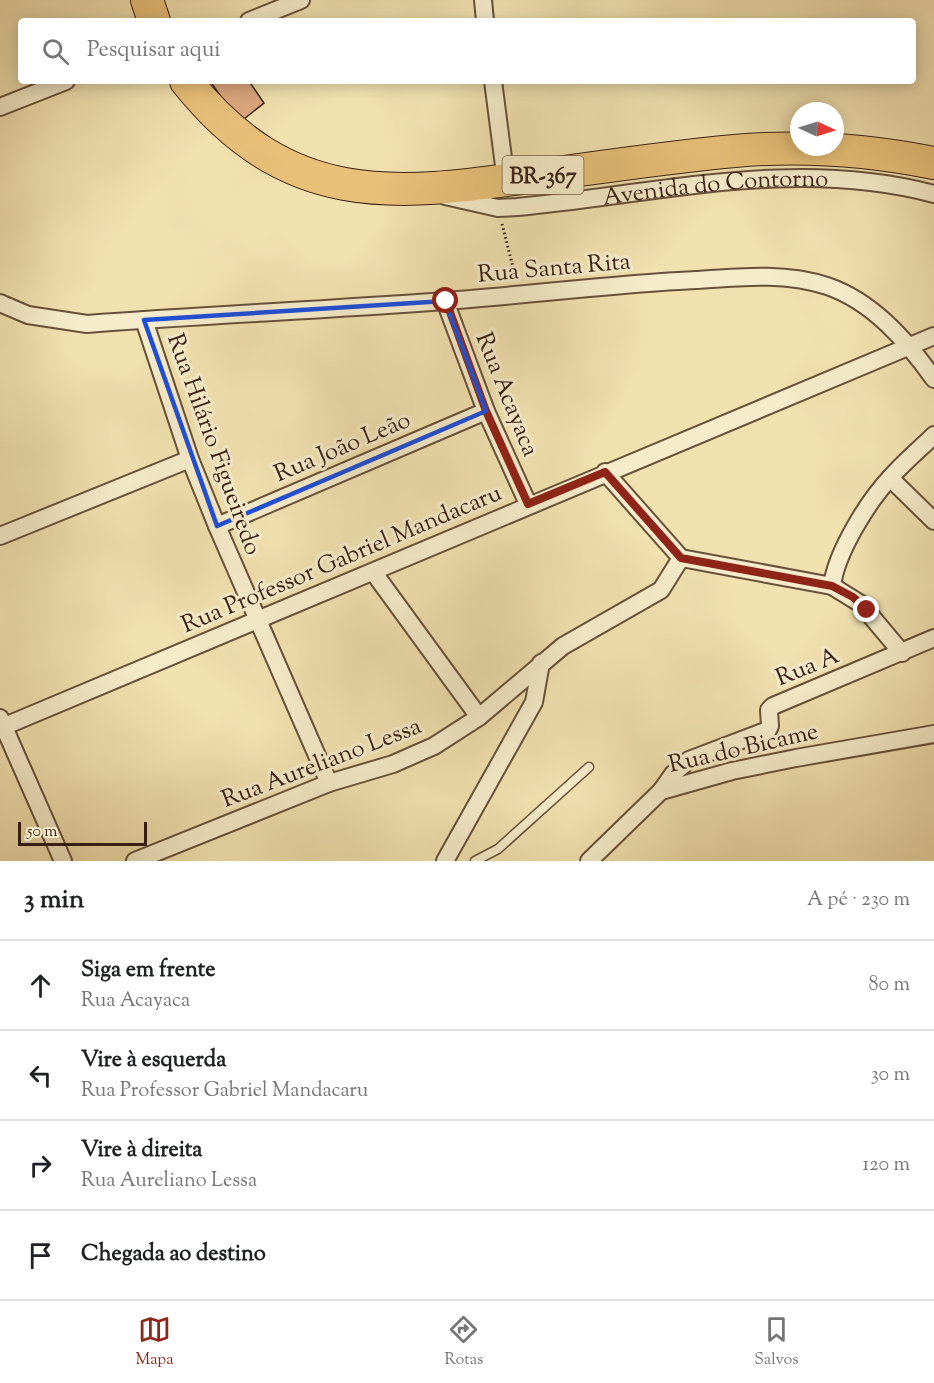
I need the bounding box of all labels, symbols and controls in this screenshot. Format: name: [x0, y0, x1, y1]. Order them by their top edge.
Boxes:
search box: [18, 18, 916, 84]
icon: search: [39, 35, 72, 68]
text: Pesquisar aqui: [87, 35, 221, 67]
north arrow: [790, 102, 844, 156]
road number: BR-367: [502, 156, 584, 194]
street label: Avenida do Contorno: [601, 163, 829, 216]
street label: Rua Santa Rita: [476, 245, 632, 293]
route start: [432, 287, 458, 313]
street label: Rua Acayaca: [466, 328, 546, 462]
street label: Rua Hilário Figueiredo: [157, 329, 269, 560]
street label: Rua João Leão: [269, 404, 416, 492]
street label: Rua Professor Gabriel Mandacaru: [176, 477, 507, 643]
route end: [853, 596, 879, 622]
street label: Rua A: [771, 640, 845, 696]
street label: Rua Aureliano Lessa: [217, 710, 427, 818]
street label: Rua do Bicame: [665, 715, 822, 783]
scale bar: [18, 819, 147, 846]
text: 50 m: [27, 821, 58, 844]
text: 3 min: [24, 882, 84, 919]
text: A pé · 230 m: [807, 886, 910, 915]
text: Siga em frente: [81, 955, 216, 987]
icon: ahead: [24, 969, 57, 1002]
text: 80 m: [869, 971, 910, 1000]
text: Rua Acayaca: [81, 987, 190, 1016]
text: Vire à esquerda: [81, 1045, 226, 1077]
icon: left: [24, 1059, 57, 1092]
text: 30 m: [871, 1061, 910, 1090]
text: Rua Professor Gabriel Mandacaru: [81, 1077, 368, 1106]
text: Vire à direita: [81, 1135, 203, 1167]
icon: right: [24, 1149, 57, 1182]
text: 120 m: [862, 1151, 910, 1180]
text: Rua Aureliano Lessa: [81, 1167, 257, 1196]
icon: arrive: [24, 1239, 57, 1272]
text: Chegada ao destino: [81, 1239, 266, 1271]
tab: Mapa: [135, 1313, 174, 1372]
tab: Rotas: [445, 1313, 483, 1372]
tab: Salvos: [754, 1313, 799, 1372]

